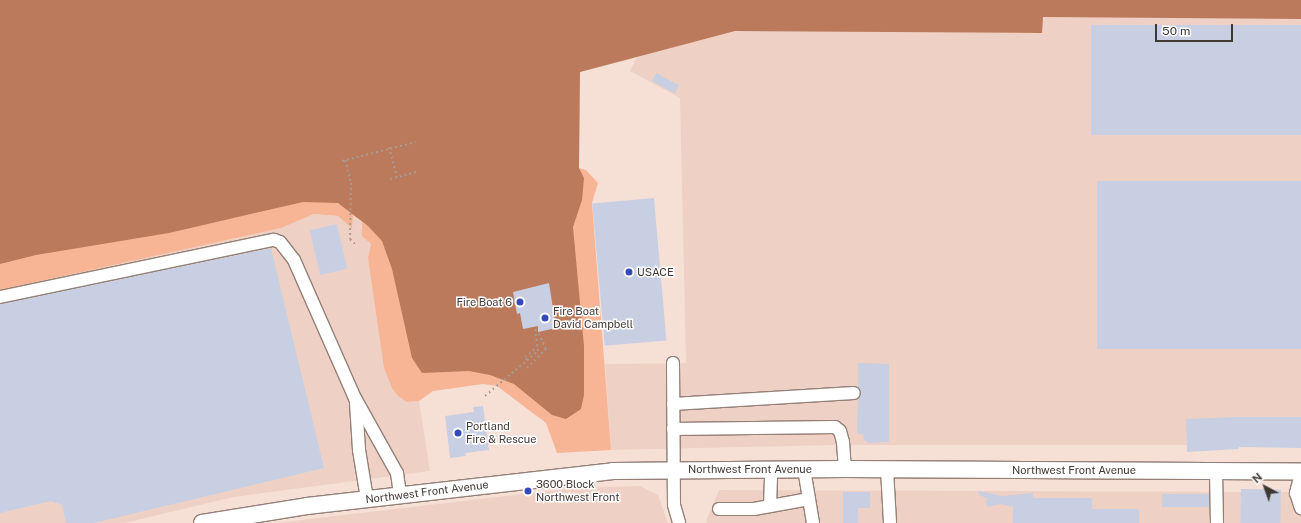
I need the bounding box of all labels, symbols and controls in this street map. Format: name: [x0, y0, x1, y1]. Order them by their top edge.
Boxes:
scale bar: [1157, 16, 1235, 42]
text: 50 m: [1162, 24, 1190, 38]
place label: USACE: [637, 265, 674, 279]
marker: USACE: [624, 267, 634, 277]
place label: Fire Boat 6: [456, 295, 512, 309]
marker: Fire Boat 6: [515, 297, 525, 307]
place label: Fire Boat David Campbell: [553, 305, 633, 331]
marker: Fire Boat David Campbell: [540, 313, 550, 323]
place label: Portland Fire & Rescue: [466, 420, 537, 446]
marker: Portland Fire & Rescue: [453, 428, 463, 438]
street label: Northwest Front Avenue: [688, 462, 812, 476]
street label: Northwest Front Avenue: [1012, 463, 1136, 477]
north arrow: [1245, 467, 1285, 507]
text: N: [1250, 471, 1264, 485]
street label: Northwest Front Avenue: [365, 478, 489, 506]
place label: 3600 Block Northwest Front: [536, 478, 619, 504]
marker: 3600 Block Northwest Front: [523, 486, 533, 496]

